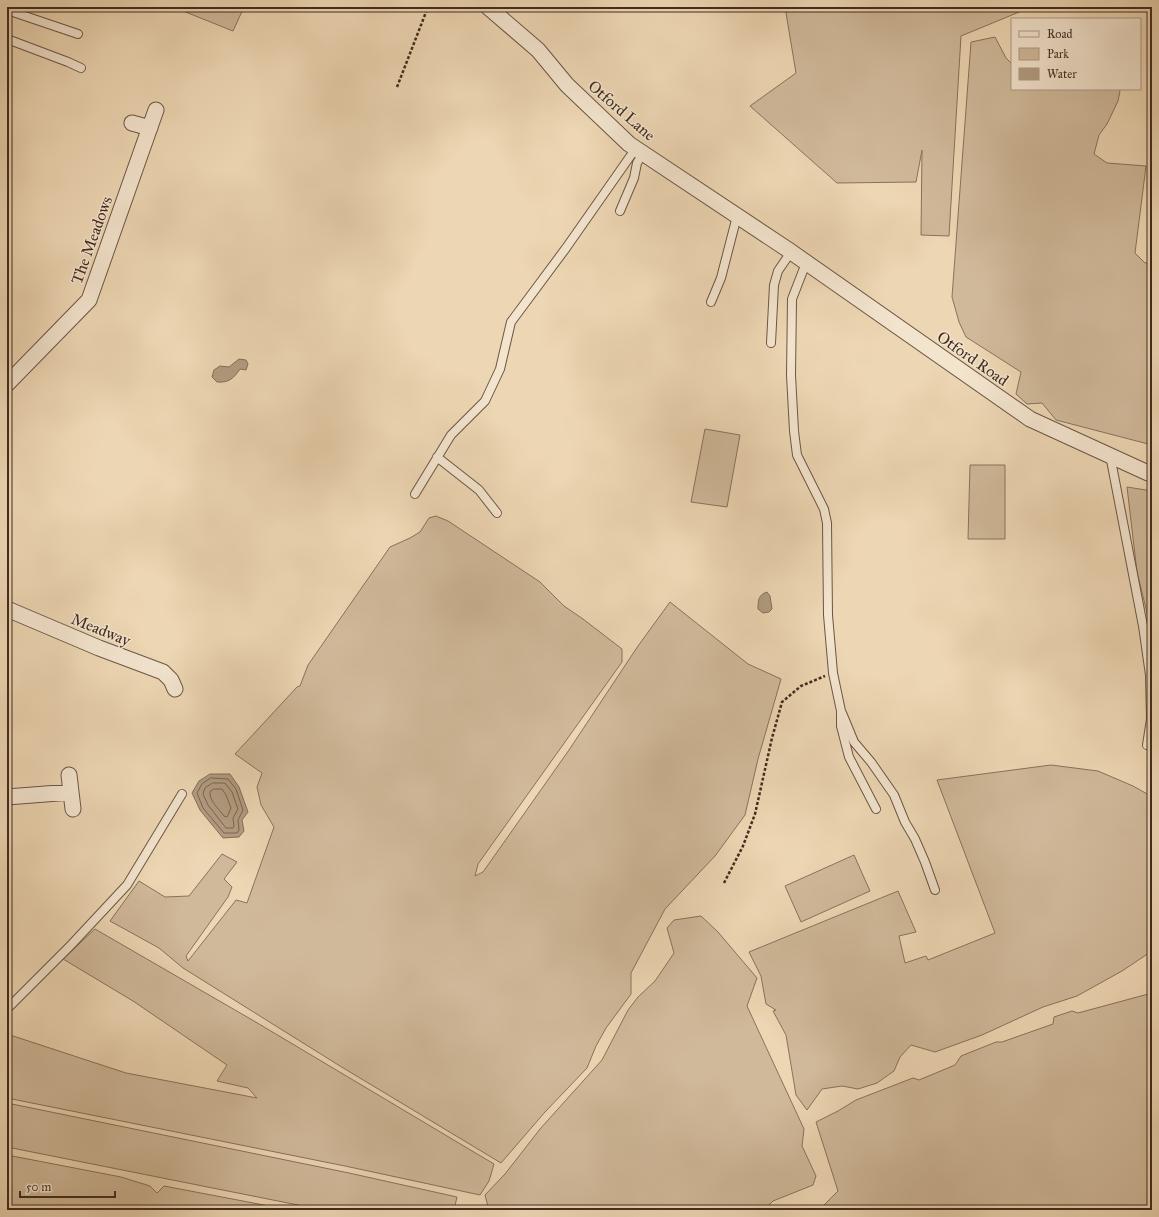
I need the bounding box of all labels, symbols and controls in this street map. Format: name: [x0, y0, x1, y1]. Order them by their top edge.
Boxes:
legend: [1011, 18, 1141, 90]
text: Road: [1047, 27, 1073, 41]
text: Park: [1047, 47, 1069, 61]
text: Water: [1047, 67, 1077, 81]
street label: Otford Lane: [584, 76, 659, 145]
street label: The Meadows: [67, 193, 116, 287]
street label: Otford Road: [933, 327, 1012, 390]
street label: Meadway: [68, 609, 134, 650]
scale bar: [20, 1173, 115, 1199]
text: 50 m: [26, 1180, 51, 1194]

